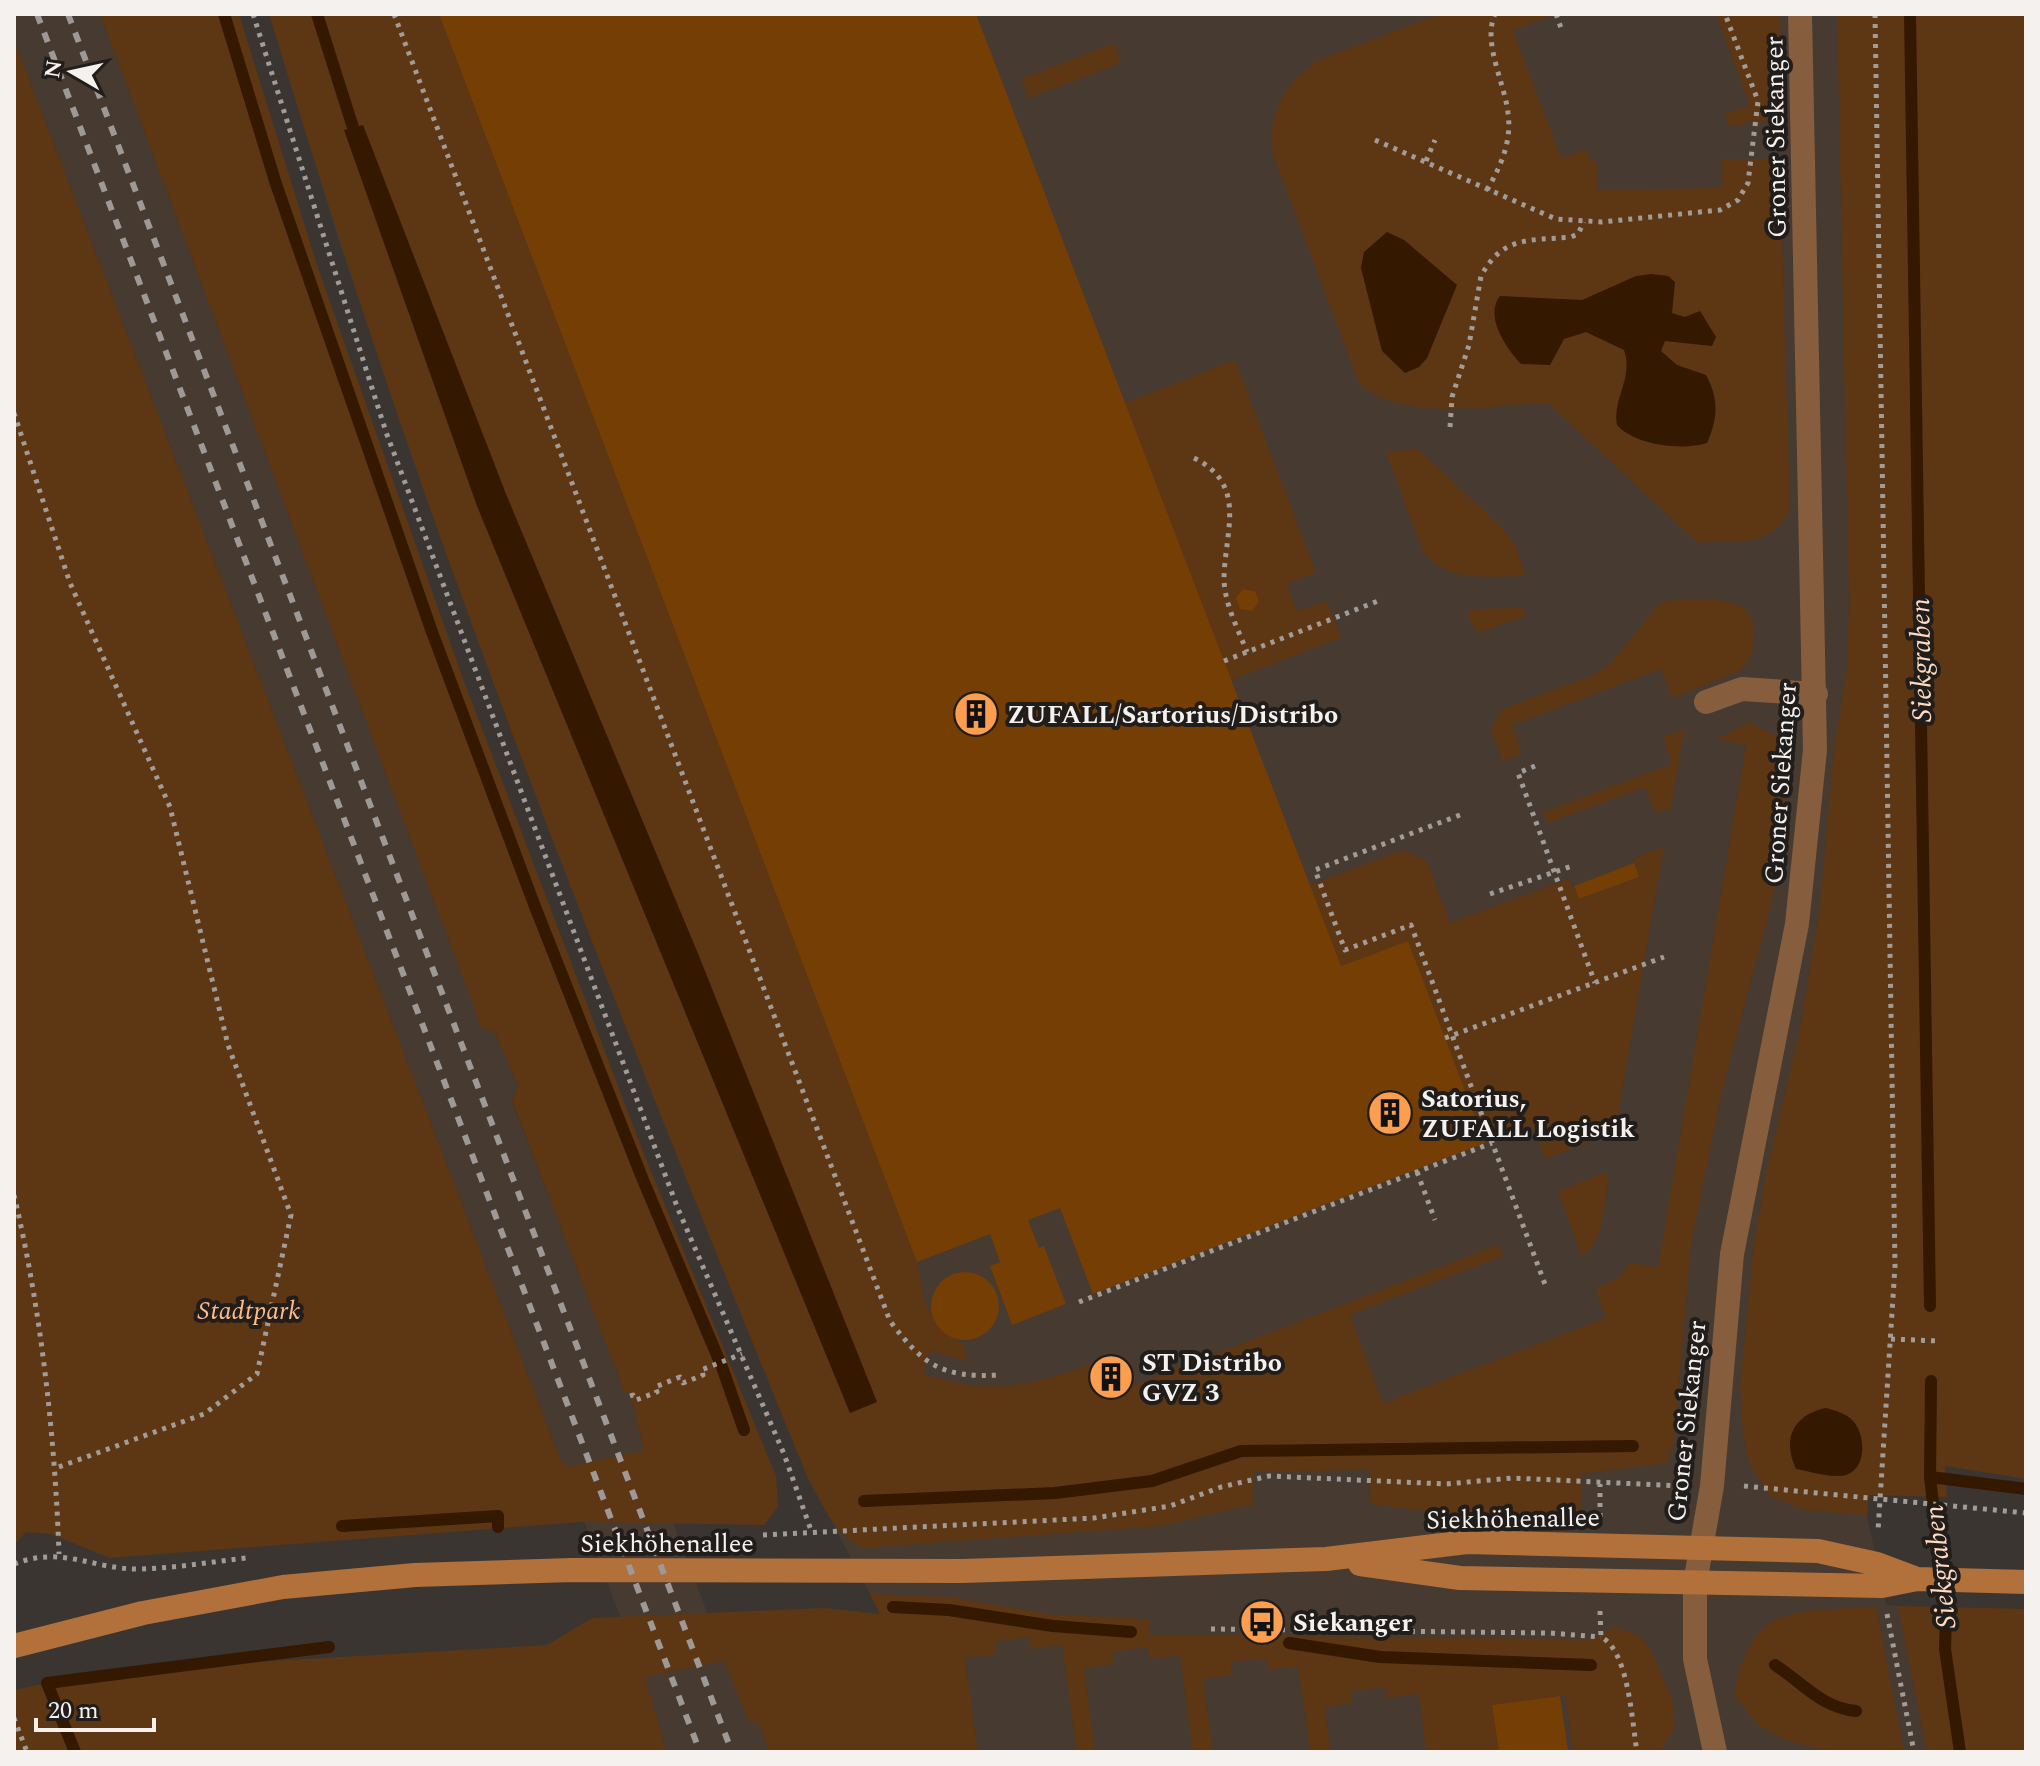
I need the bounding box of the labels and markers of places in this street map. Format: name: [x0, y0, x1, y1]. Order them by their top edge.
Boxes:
building icon: ZUFALL/Sartorius/Distribo: [952, 690, 1000, 738]
place label: ZUFALL/Sartorius/Distribo: [1007, 695, 1338, 735]
place label: Satorius, ZUFALL Logistik: [1421, 1079, 1635, 1149]
building icon: Satorius, ZUFALL Logistik: [1366, 1089, 1414, 1137]
place label: ST Distribo GVZ 3: [1142, 1343, 1282, 1413]
building icon: ST Distribo GVZ 3: [1087, 1353, 1135, 1401]
bus stop icon: Siekanger: [1238, 1598, 1286, 1646]
place label: Siekanger: [1293, 1603, 1413, 1643]

